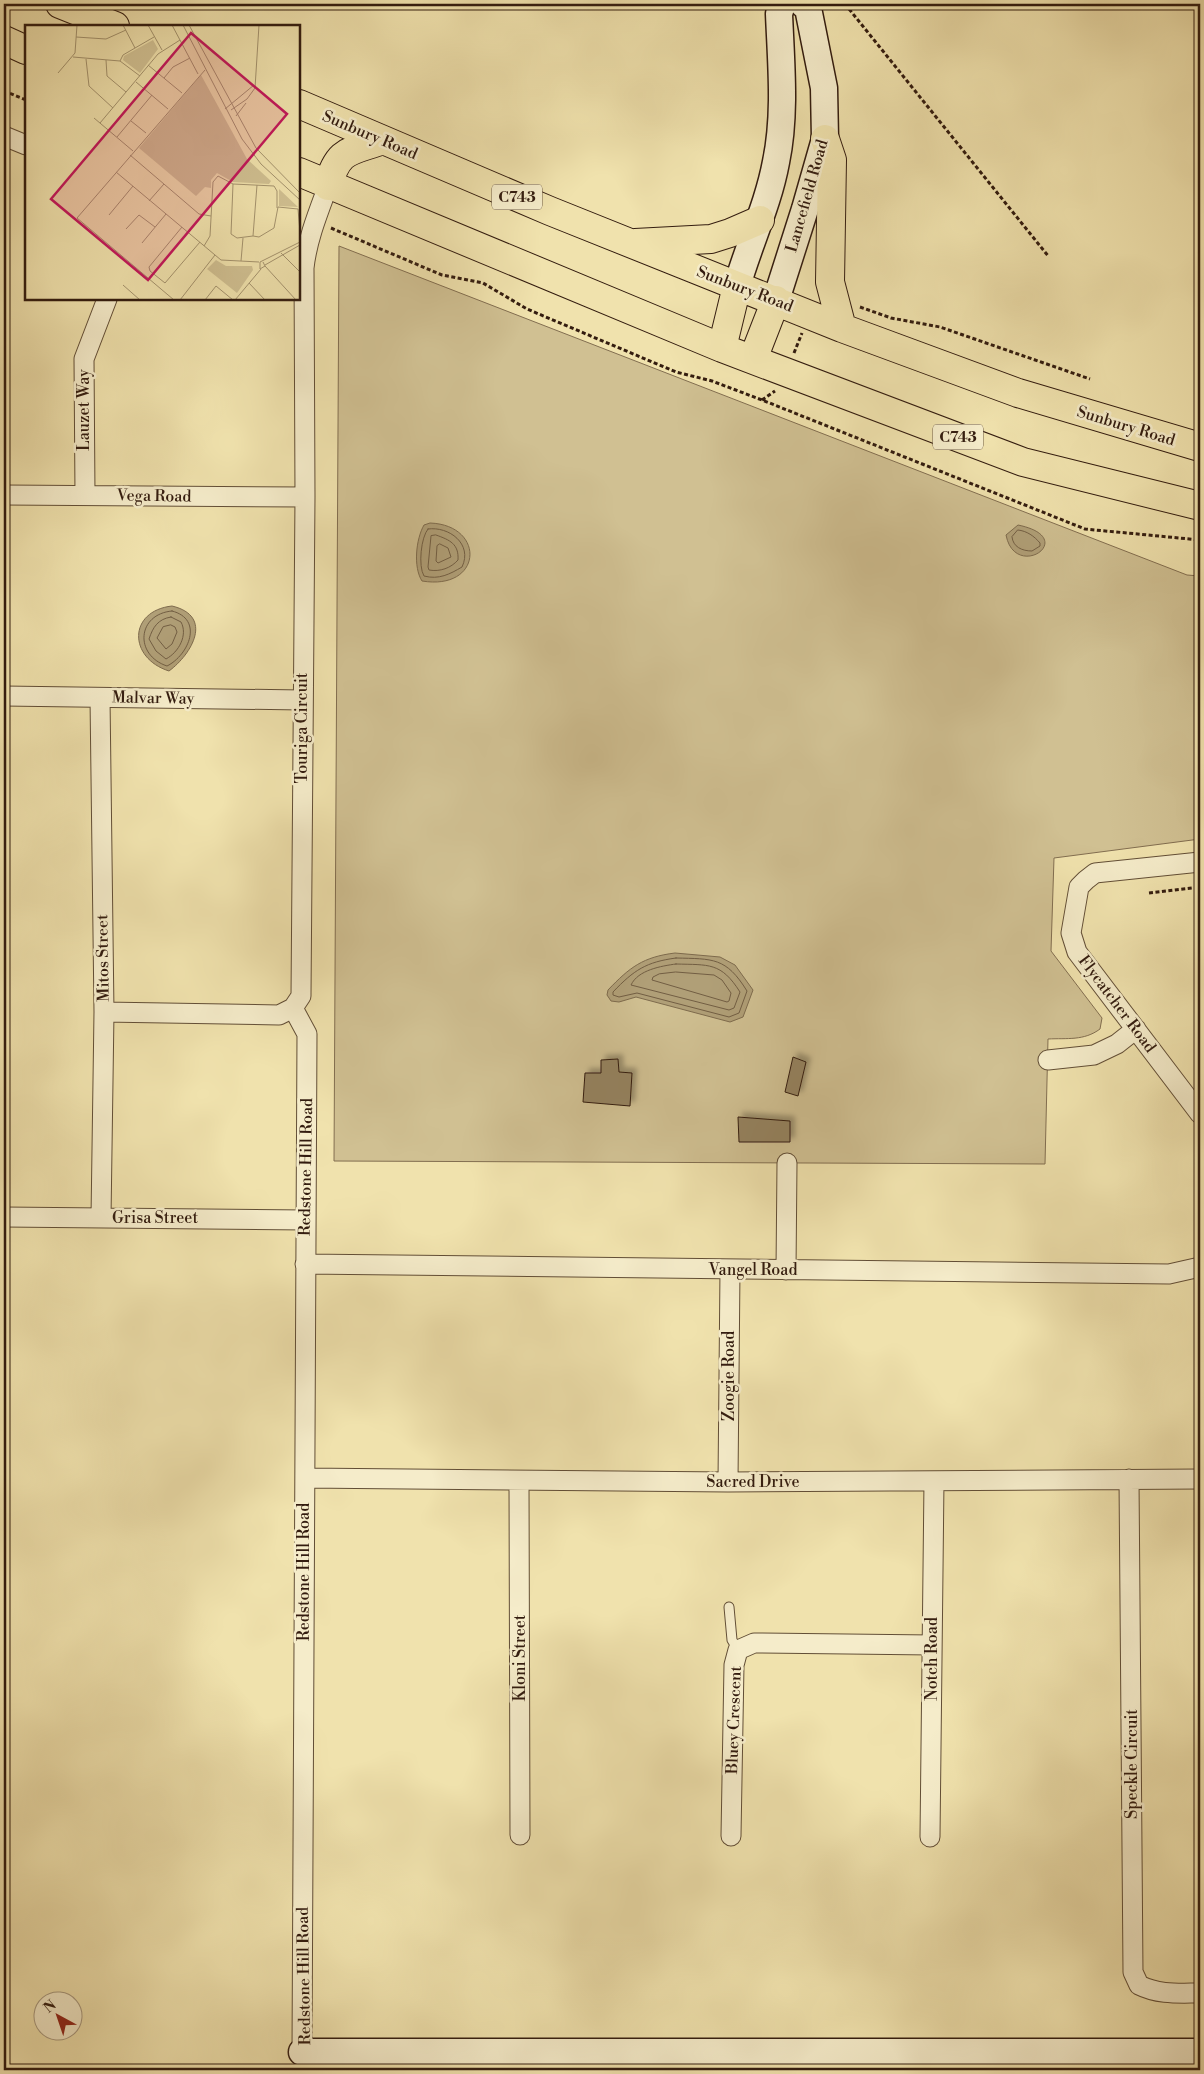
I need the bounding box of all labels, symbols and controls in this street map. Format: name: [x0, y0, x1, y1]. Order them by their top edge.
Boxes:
inset map: [25, 25, 300, 300]
street label: Sunbury Road: [319, 106, 421, 164]
street label: Lancefield Road: [781, 137, 833, 255]
road number: C743: [492, 184, 542, 210]
street label: Sunbury Road: [694, 261, 796, 317]
street label: Lauzet Way: [74, 369, 94, 451]
street label: Sunbury Road: [1074, 402, 1178, 450]
road number: C743: [933, 424, 983, 450]
street label: Vega Road: [115, 485, 192, 507]
street label: Touriga Circuit: [292, 672, 312, 784]
street label: Malvar Way: [112, 687, 195, 709]
street label: Mitos Street: [92, 914, 114, 1002]
street label: Flycatcher Road: [1074, 951, 1160, 1057]
street label: Redstone Hill Road: [295, 1098, 317, 1236]
street label: Grisa Street: [112, 1208, 198, 1228]
street label: Vangel Road: [707, 1260, 798, 1280]
street label: Zoogie Road: [719, 1331, 739, 1421]
street label: Sacred Drive: [706, 1472, 800, 1492]
street label: Redstone Hill Road: [294, 1503, 314, 1641]
street label: Kloni Street: [510, 1614, 530, 1701]
street label: Notch Road: [922, 1617, 942, 1701]
street label: Bluey Crescent: [722, 1665, 746, 1776]
street label: Speckle Circuit: [1122, 1709, 1142, 1819]
street label: Redstone Hill Road: [293, 1907, 315, 2045]
north arrow: [32, 1992, 82, 2042]
text: N: [40, 1996, 60, 2017]

